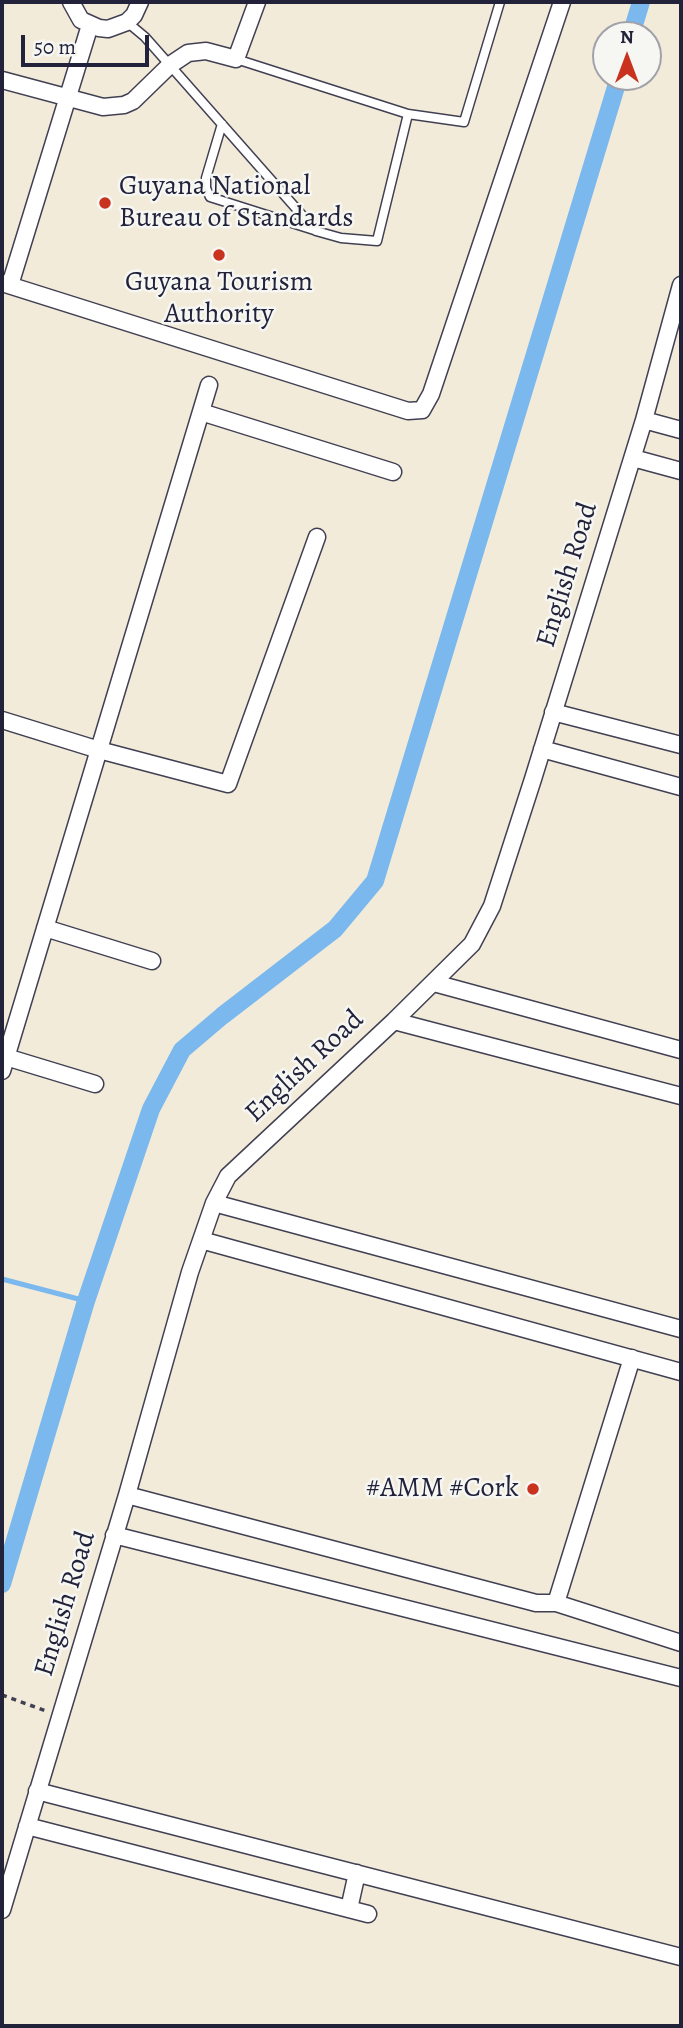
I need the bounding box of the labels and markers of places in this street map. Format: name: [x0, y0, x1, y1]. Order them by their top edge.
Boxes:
place label: Guyana National Bureau of Standards: [119, 170, 354, 236]
marker: Guyana National Bureau of Standards: [97, 195, 113, 211]
marker: Guyana Tourism Authority: [211, 247, 227, 263]
place label: Guyana Tourism Authority: [125, 266, 313, 332]
place label: #AMM #Cork: [366, 1472, 519, 1506]
marker: #AMM #Cork: [525, 1481, 541, 1497]

